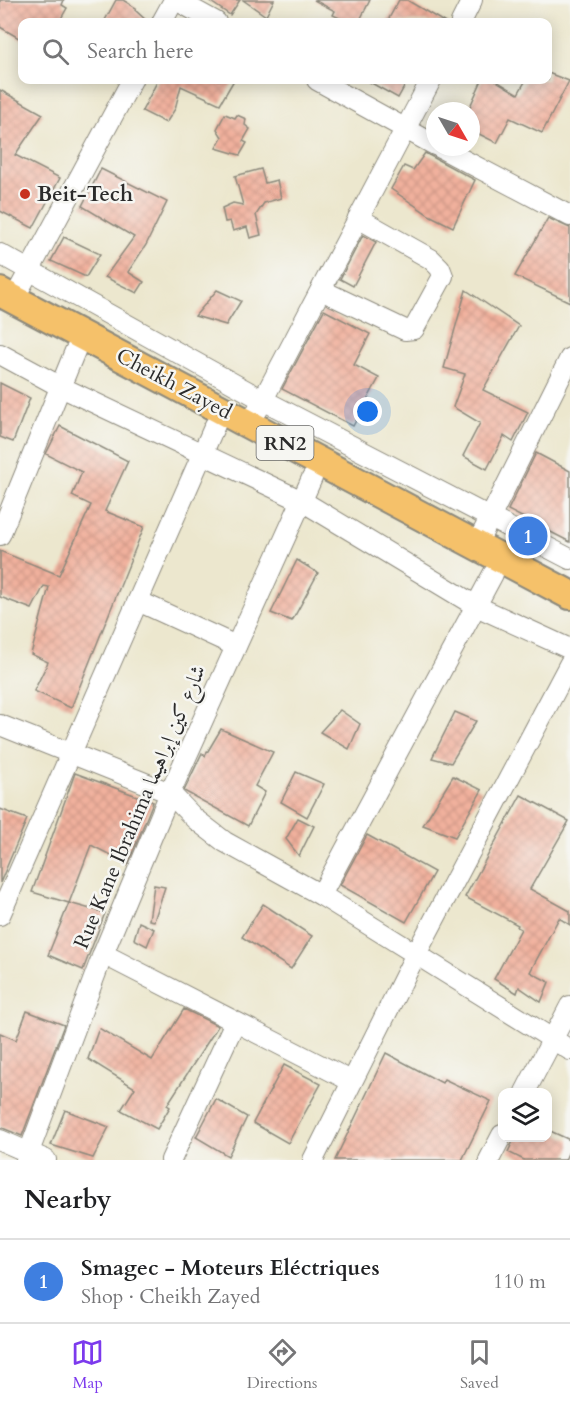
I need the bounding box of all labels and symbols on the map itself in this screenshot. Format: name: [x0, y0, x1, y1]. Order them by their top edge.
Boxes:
north arrow: [426, 102, 480, 156]
place label: Beit-Tech: [37, 180, 133, 209]
marker: Beit-Tech: [18, 187, 32, 201]
street label: Cheikh Zayed: [111, 341, 237, 427]
your location: [353, 397, 382, 426]
road number: RN2: [256, 426, 314, 460]
pin: 1: [508, 514, 548, 558]
street label: Rue Kane Ibrahima شارع كين إبراهيما: [67, 661, 216, 955]

